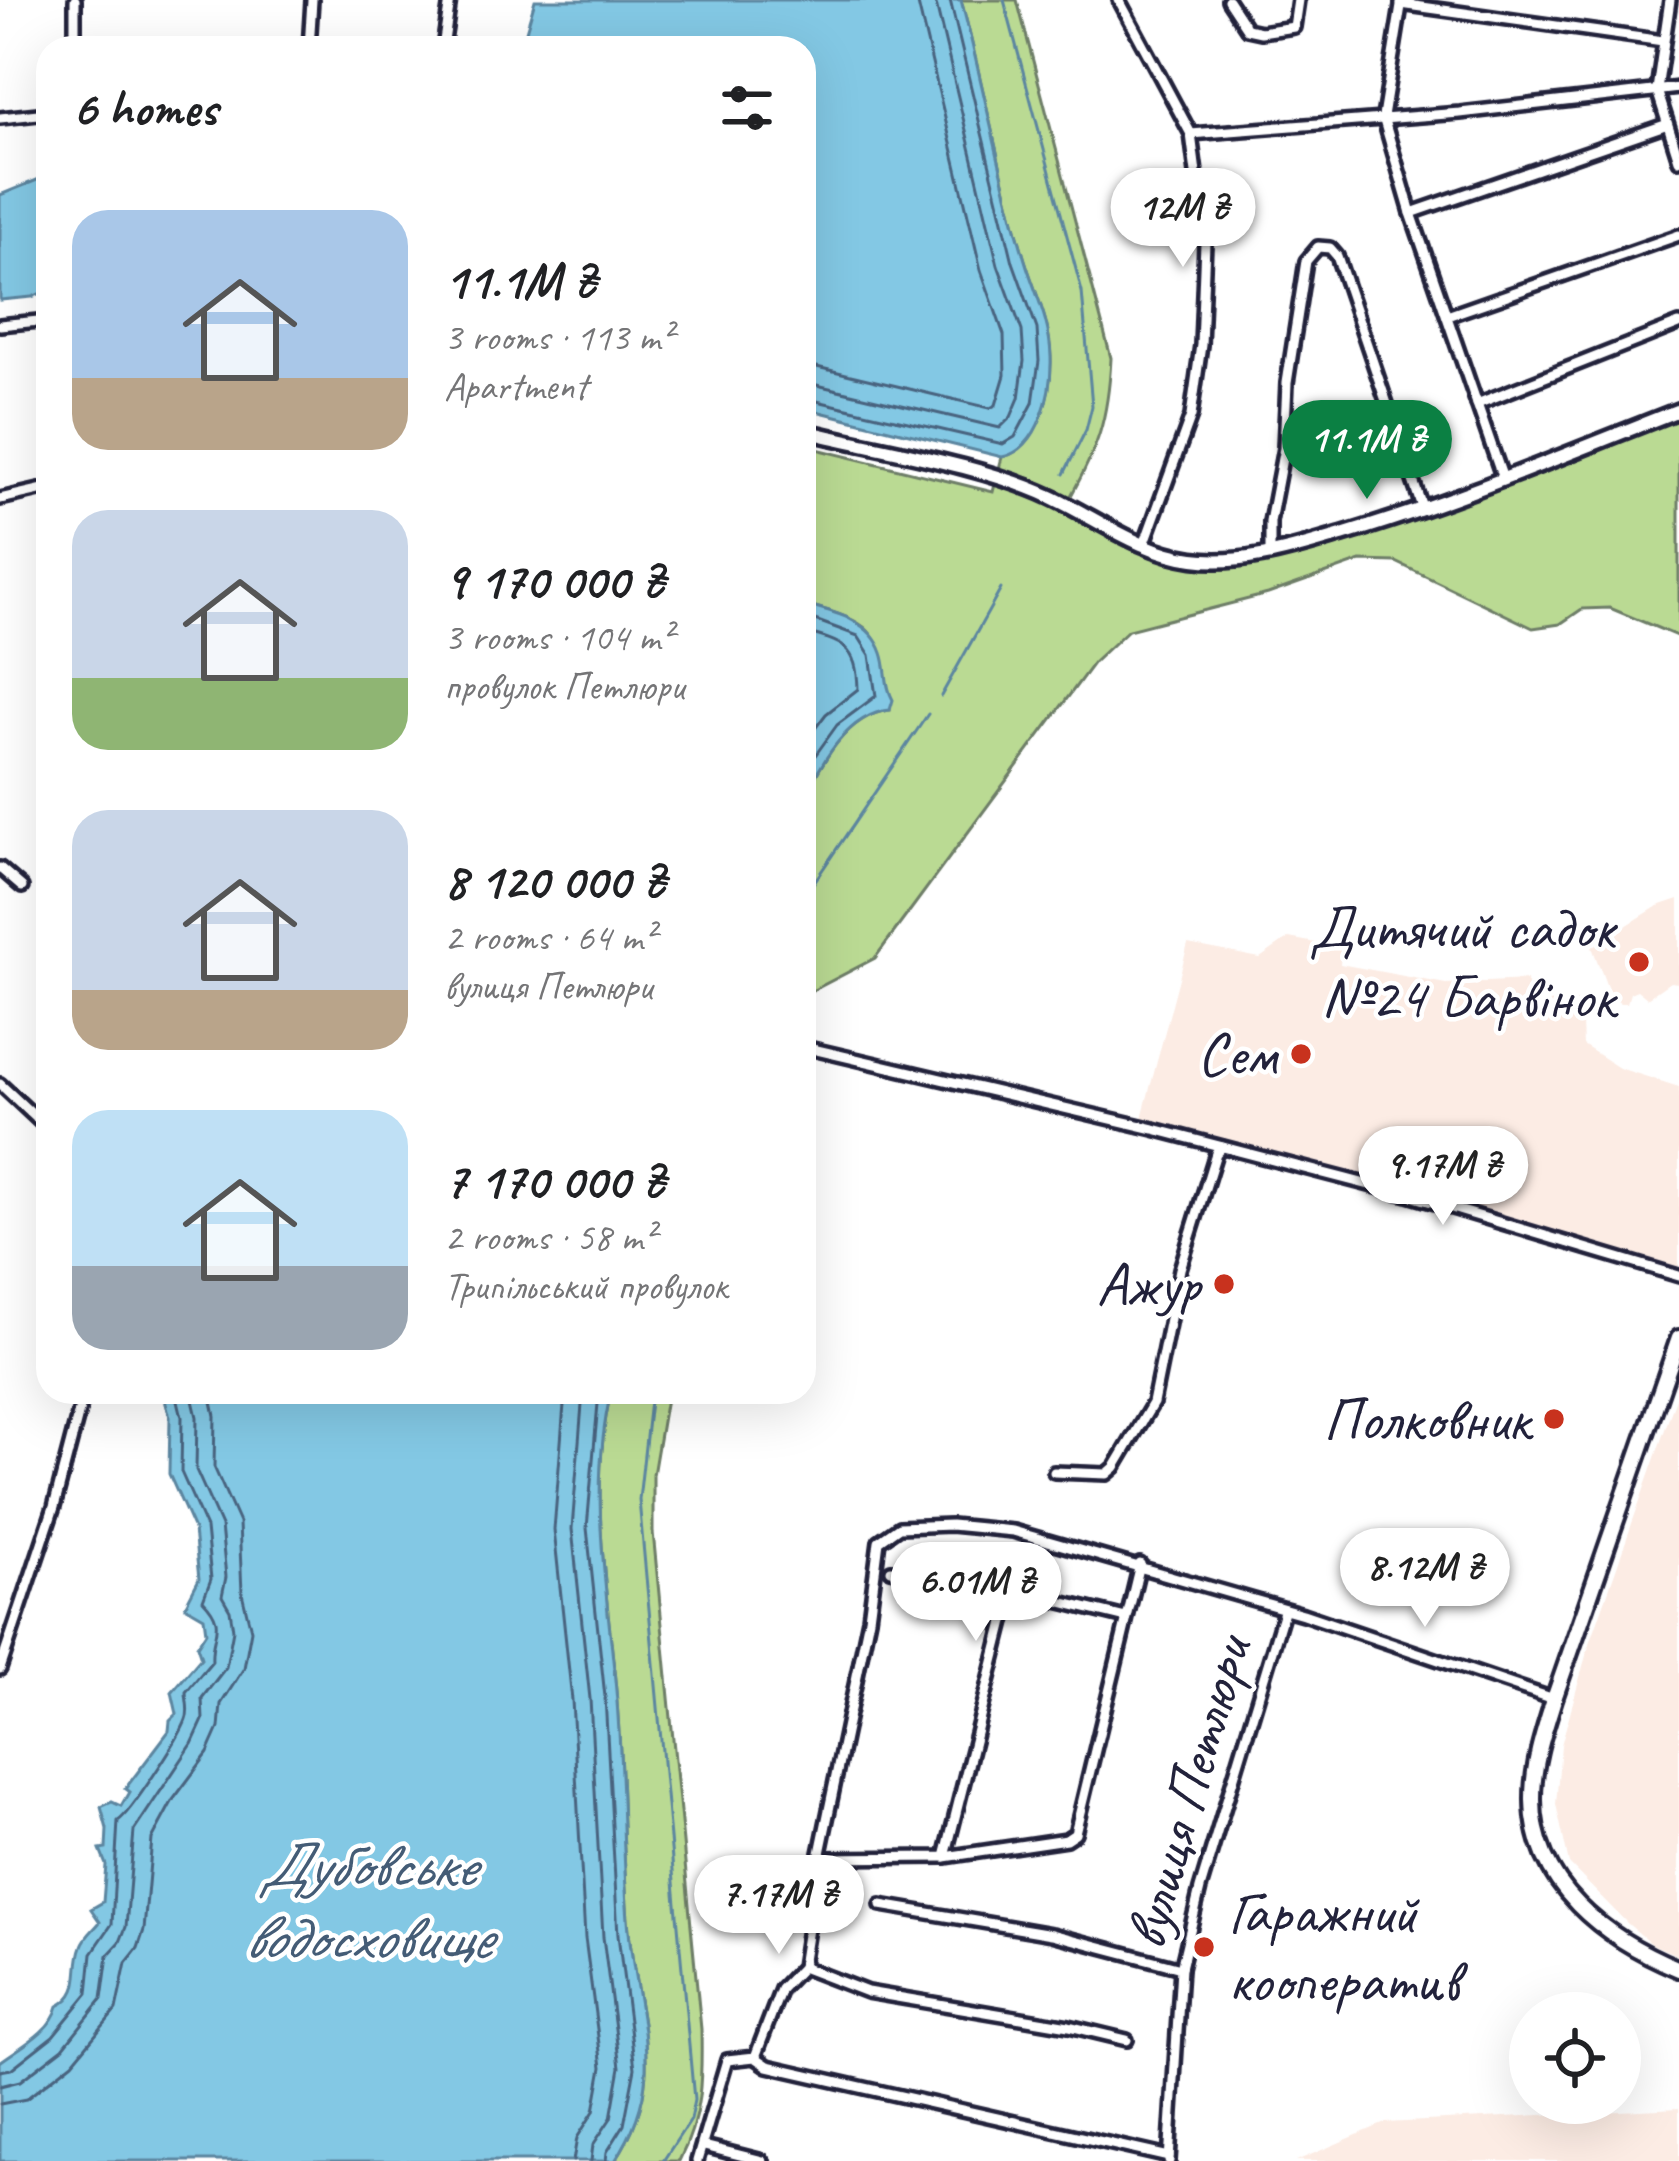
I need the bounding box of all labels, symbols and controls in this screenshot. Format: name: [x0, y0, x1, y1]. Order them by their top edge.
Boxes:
icon: filters: [714, 75, 780, 141]
text: 6 homes: [72, 76, 217, 140]
pin: 12M ₴: [1099, 168, 1267, 270]
text: 12M ₴: [1138, 182, 1228, 231]
text: 11.1M ₴: [444, 249, 596, 313]
icon: home: [168, 258, 312, 402]
text: 3 rooms · 113 m²: [444, 313, 672, 362]
text: Apartment: [444, 362, 587, 411]
pin: 11.1M ₴: [1256, 400, 1478, 502]
text: 11.1M ₴: [1309, 414, 1425, 463]
text: 9 170 000 ₴: [444, 549, 664, 613]
icon: home: [168, 558, 312, 702]
text: 3 rooms · 104 m²: [444, 613, 672, 662]
text: провулок Петлюри: [444, 662, 684, 711]
text: 8 120 000 ₴: [444, 849, 665, 913]
icon: home: [168, 858, 312, 1002]
place label: Дитячий садок №24 Барвінок: [1309, 890, 1619, 1035]
text: 2 rooms · 64 m²: [444, 913, 655, 962]
marker: Дитячий садок №24 Барвінок: [1626, 949, 1652, 975]
text: вулиця Петлюри: [444, 962, 652, 1011]
place label: Сем: [1197, 1016, 1280, 1092]
marker: Сем: [1288, 1041, 1314, 1067]
pin: 9.17M ₴: [1332, 1126, 1554, 1228]
text: 9.17M ₴: [1385, 1140, 1501, 1189]
text: 7 170 000 ₴: [444, 1149, 665, 1213]
icon: home: [168, 1158, 312, 1302]
text: 2 rooms · 58 m²: [444, 1213, 655, 1262]
place label: Ажур: [1096, 1246, 1203, 1322]
text: Трипільський провулок: [444, 1262, 727, 1311]
marker: Ажур: [1211, 1271, 1237, 1297]
place label: Полковник: [1323, 1381, 1534, 1457]
marker: Полковник: [1541, 1406, 1567, 1432]
pin: 8.12M ₴: [1314, 1528, 1536, 1630]
pin: 6.01M ₴: [865, 1542, 1087, 1644]
text: 8.12M ₴: [1367, 1542, 1483, 1591]
text: 6.01M ₴: [918, 1556, 1034, 1605]
street label: вулиця Петлюри: [1106, 1624, 1269, 1957]
water label: Дубовське водосховище: [244, 1826, 499, 1977]
pin: 7.17M ₴: [668, 1855, 890, 1957]
text: 7.17M ₴: [721, 1869, 837, 1918]
place label: Гаражний кооператив: [1228, 1874, 1468, 2019]
marker: Гаражний кооператив: [1191, 1934, 1217, 1960]
map controls: [1509, 1992, 1641, 2124]
button: locate: [1509, 1992, 1641, 2124]

